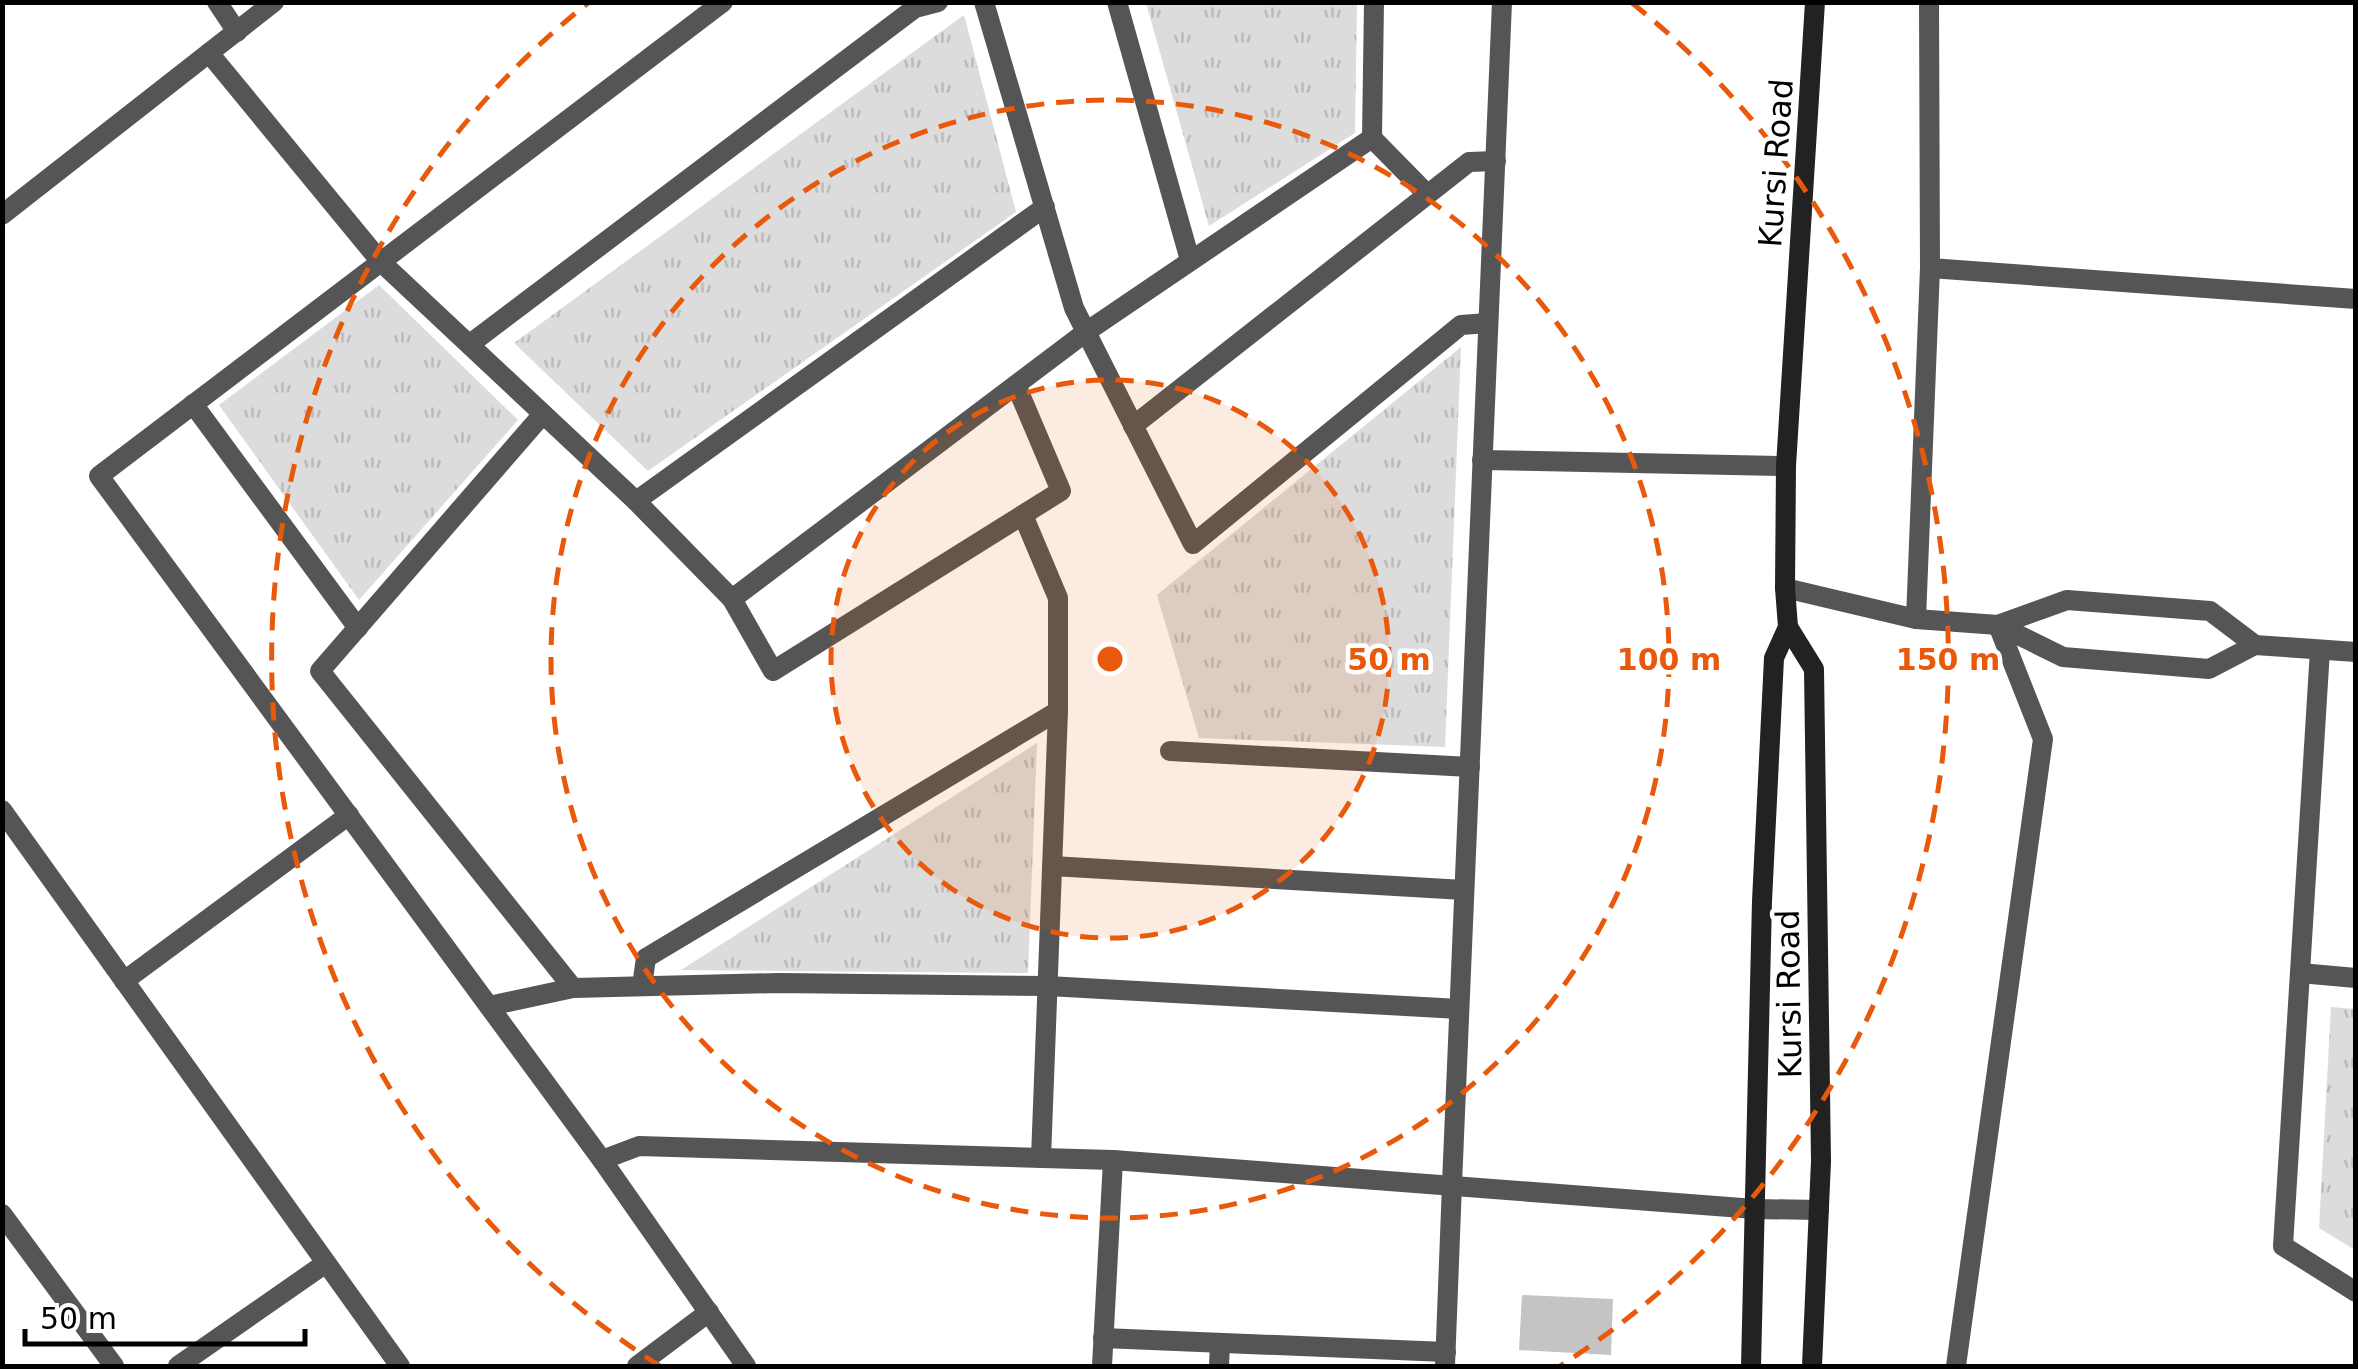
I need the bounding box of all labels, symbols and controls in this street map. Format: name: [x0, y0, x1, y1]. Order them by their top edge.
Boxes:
street label: Kursi Road: [1751, 77, 1801, 249]
centre of rings: [1092, 641, 1128, 677]
text: 50 m: [1347, 642, 1431, 677]
text: 100 m: [1617, 642, 1721, 677]
text: 150 m: [1896, 642, 2000, 677]
street label: Kursi Road: [1769, 909, 1809, 1079]
scale bar: [25, 1284, 305, 1346]
text: 50 m: [40, 1301, 117, 1336]

